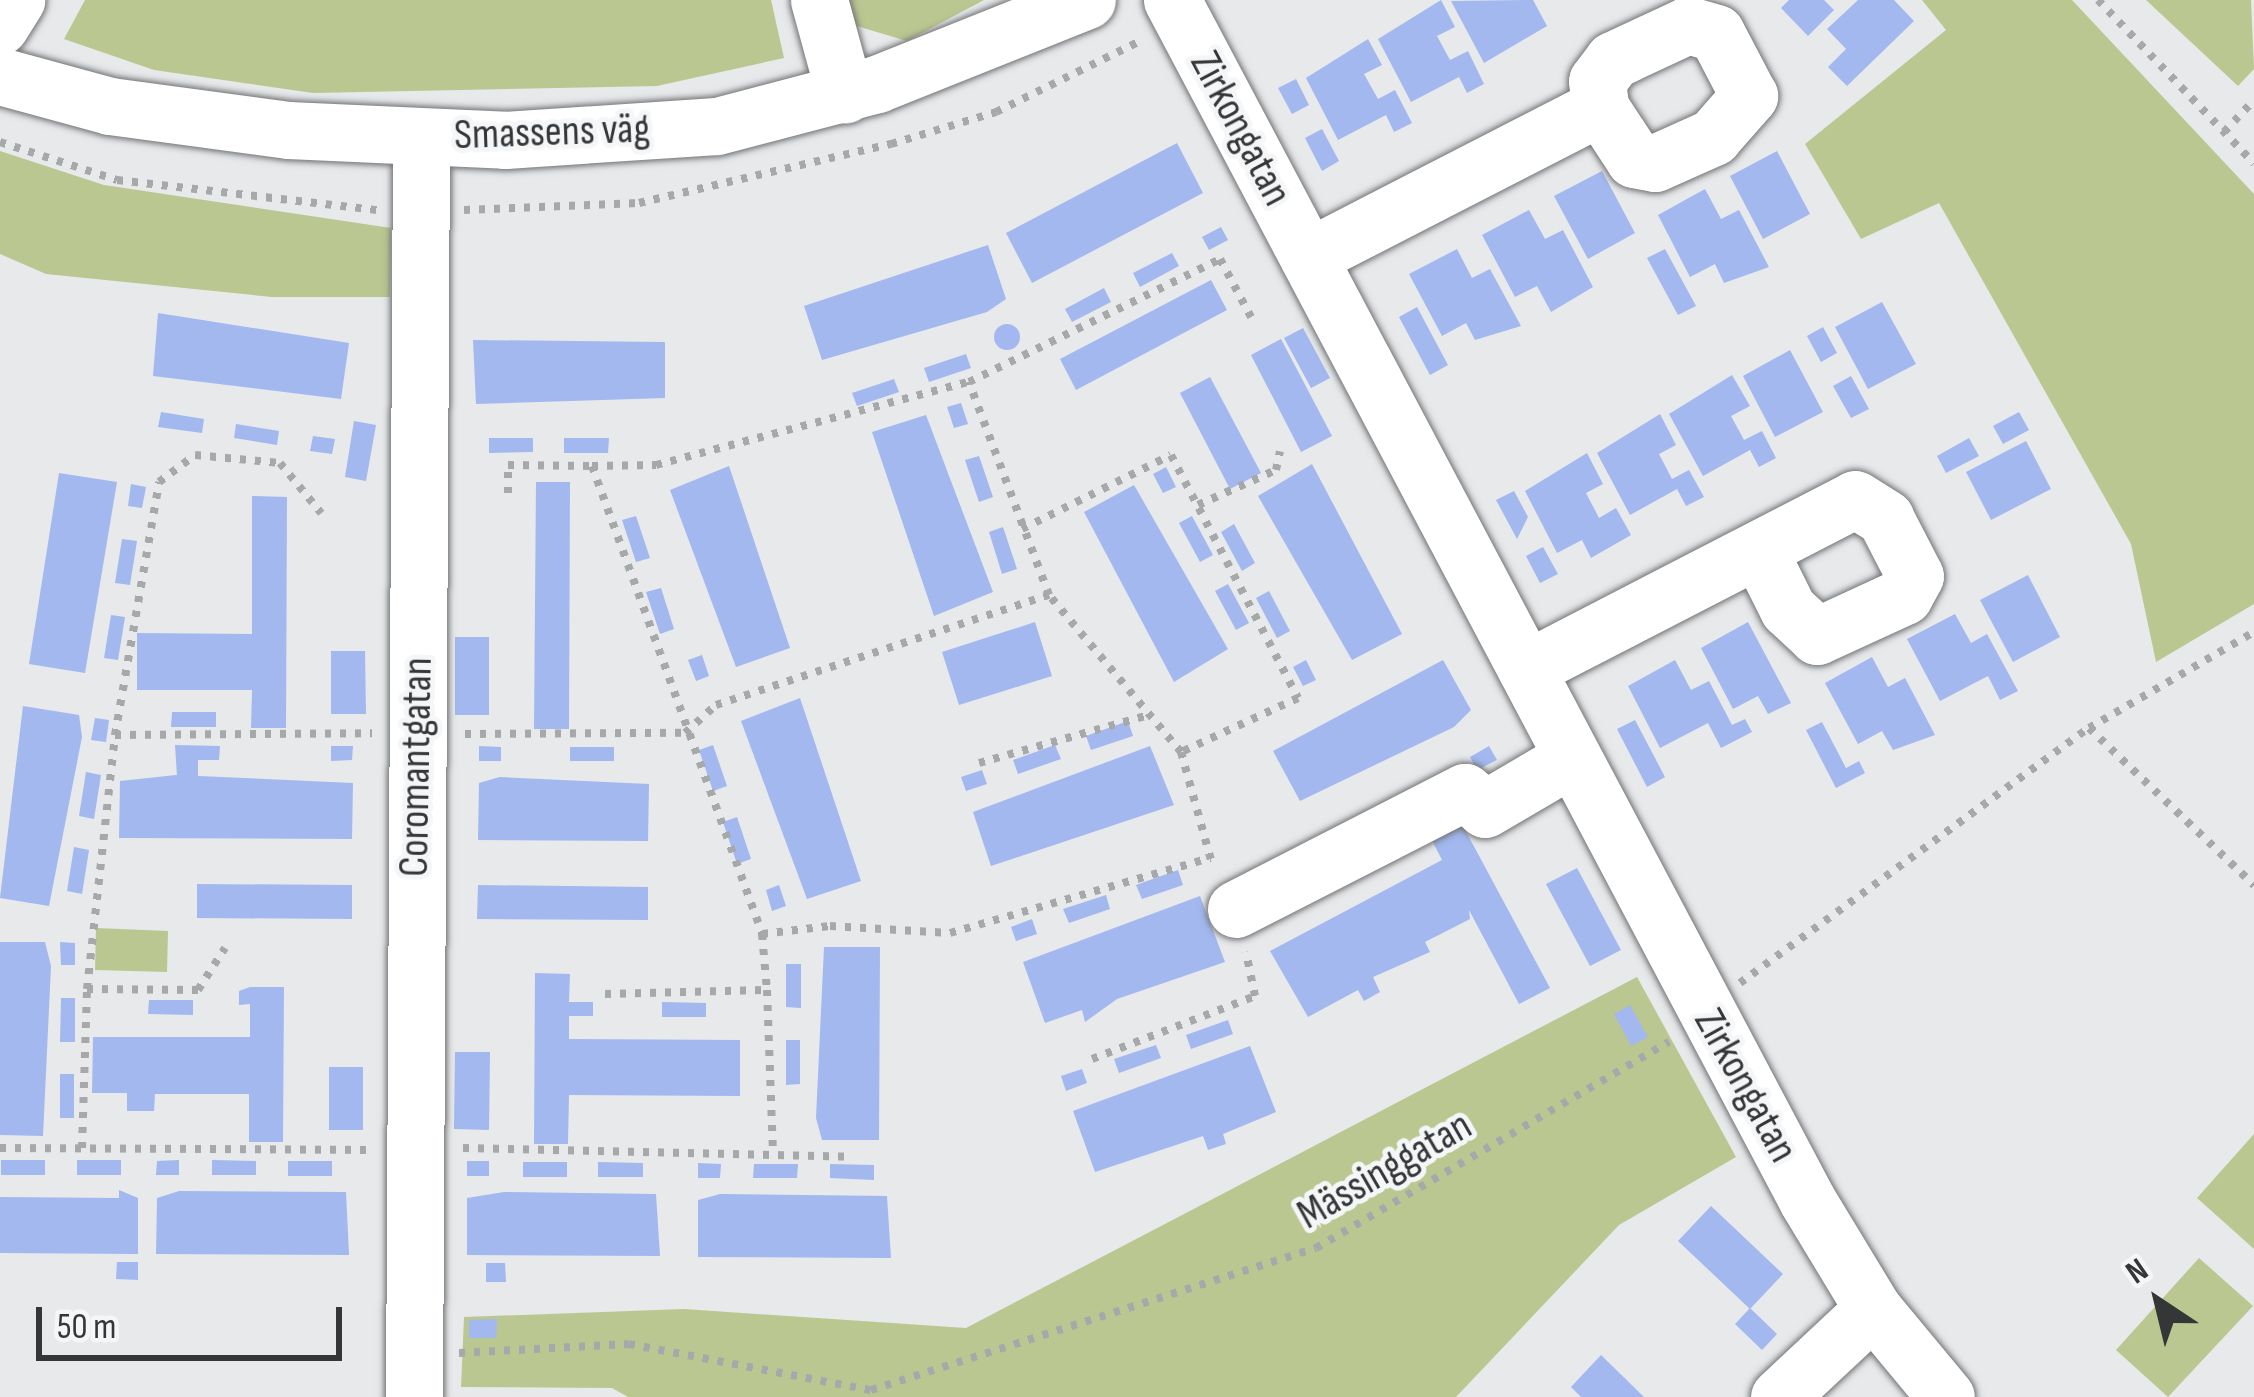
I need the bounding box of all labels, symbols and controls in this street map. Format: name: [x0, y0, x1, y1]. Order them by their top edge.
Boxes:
street label: Zirkongatan: [1179, 43, 1301, 215]
street label: Smassens väg: [453, 104, 651, 162]
street label: Coromantgatan: [390, 657, 444, 877]
street label: Zirkongatan: [1682, 1001, 1808, 1171]
street label: Mässinggatan: [1289, 1101, 1481, 1241]
north arrow: [2098, 1241, 2218, 1361]
text: N: [2119, 1250, 2156, 1293]
scale bar: [42, 1283, 348, 1357]
text: 50 m: [57, 1306, 116, 1349]

